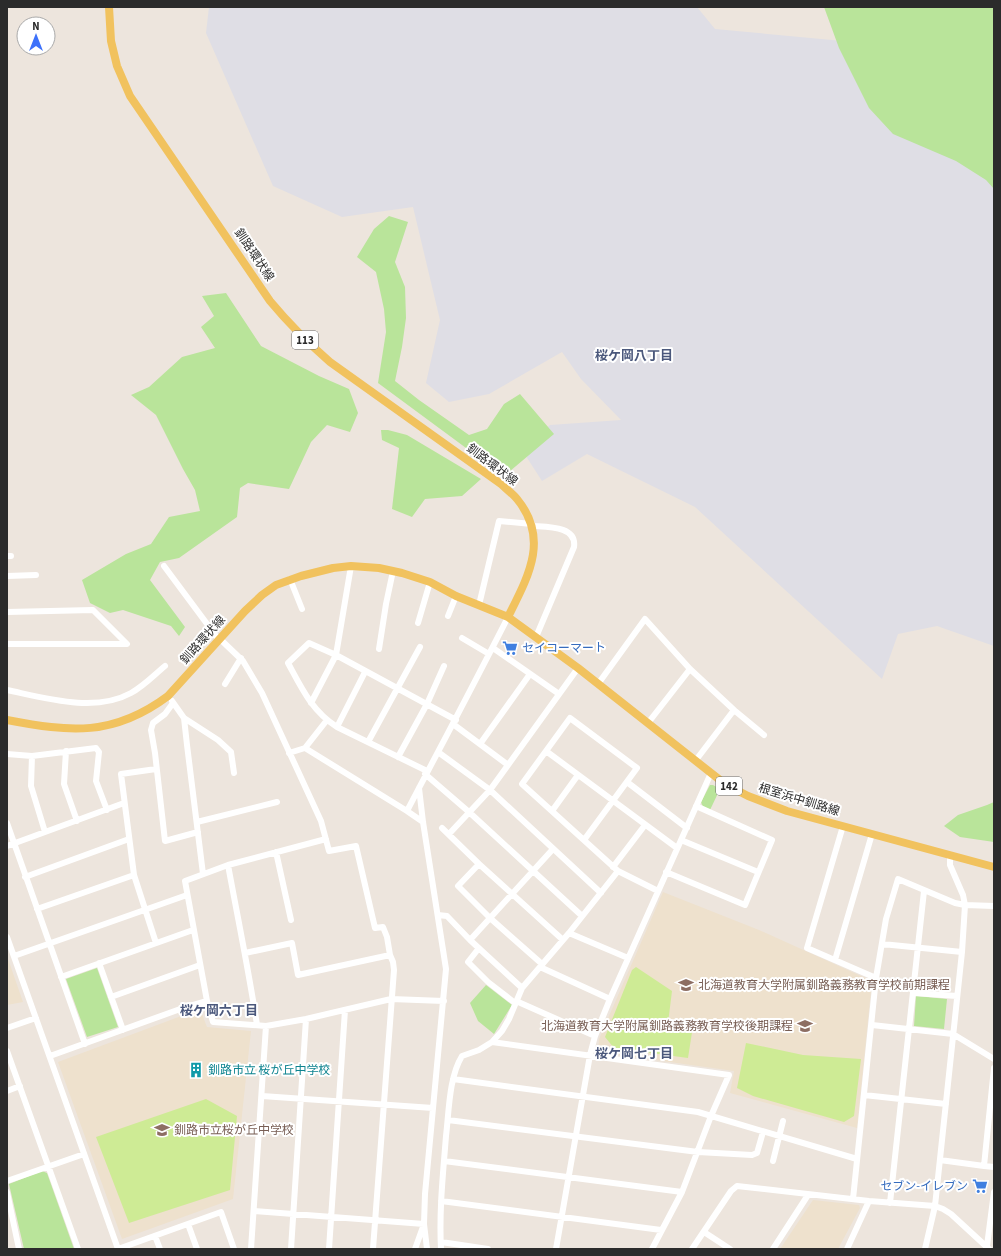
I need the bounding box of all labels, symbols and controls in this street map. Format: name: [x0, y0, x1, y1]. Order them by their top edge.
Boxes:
north arrow: [16, 16, 56, 56]
text: N: [32, 19, 40, 34]
street label: 釧路環状線: [230, 225, 278, 285]
road number: 113: [292, 331, 318, 349]
district label: 桜ケ岡八丁目: [595, 347, 673, 365]
street label: 釧路環状線: [463, 440, 521, 490]
street label: 釧路環状線: [177, 612, 229, 668]
supermarket icon: セイコーマート: [501, 639, 519, 657]
place label: セイコーマート: [522, 640, 606, 657]
road number: 142: [716, 777, 742, 795]
street label: 根室浜中釧路線: [756, 780, 842, 820]
school or university icon: 北海道教育大学附属釧路義務教育学校前期課程: [677, 976, 695, 994]
place label: 北海道教育大学附属釧路義務教育学校前期課程: [698, 977, 950, 994]
district label: 桜ケ岡六丁目: [180, 1002, 258, 1020]
school or university icon: 北海道教育大学附属釧路義務教育学校後期課程: [796, 1017, 814, 1035]
place label: 北海道教育大学附属釧路義務教育学校後期課程: [541, 1018, 793, 1035]
district label: 桜ケ岡七丁目: [595, 1045, 673, 1063]
building icon: 釧路市立 桜が丘中学校: [187, 1061, 205, 1079]
place label: 釧路市立 桜が丘中学校: [208, 1062, 330, 1079]
school or university icon: 釧路市立桜が丘中学校: [153, 1121, 171, 1139]
place label: 釧路市立桜が丘中学校: [174, 1122, 294, 1139]
supermarket icon: セブン-イレブン: [971, 1177, 989, 1195]
place label: セブン-イレブン: [880, 1178, 968, 1195]

